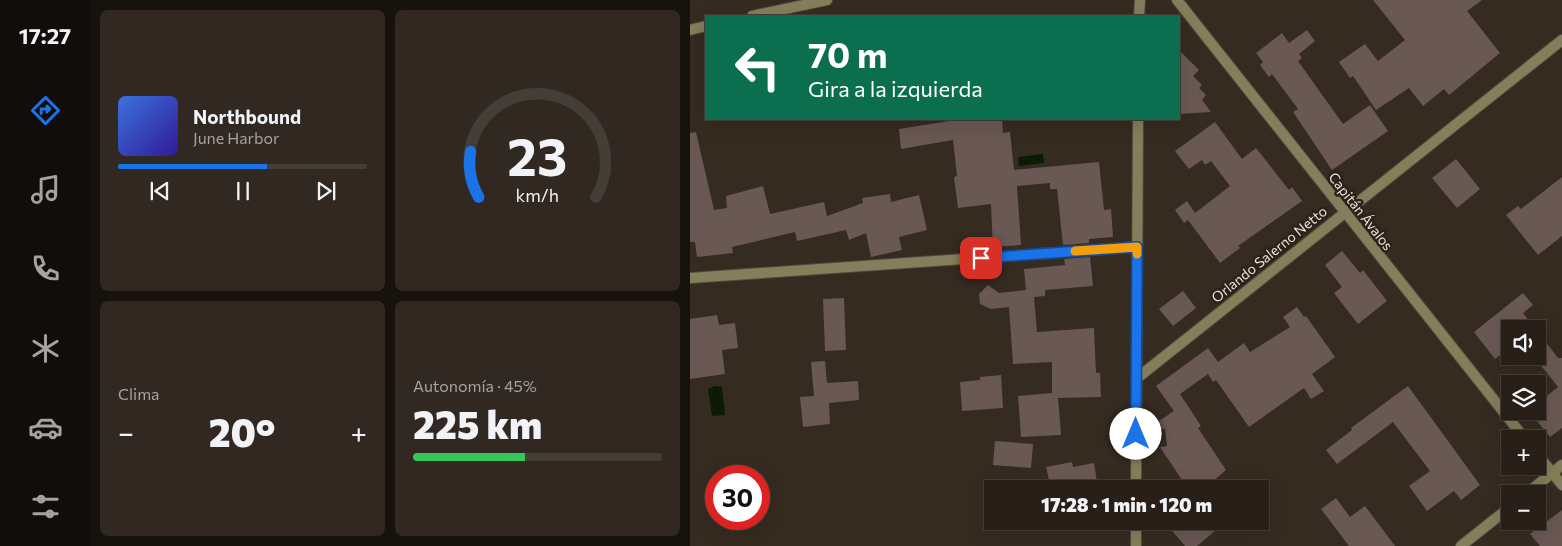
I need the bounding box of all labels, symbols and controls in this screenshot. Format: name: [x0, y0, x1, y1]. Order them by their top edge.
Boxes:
text: 17:27: [19, 22, 71, 49]
text: 70 m: [808, 32, 888, 75]
icon: left: [725, 35, 790, 100]
text: Gira a la izquierda: [808, 75, 983, 102]
icon: directions: [28, 93, 63, 128]
text: Northbound: [193, 105, 301, 128]
text: 23: [508, 123, 567, 187]
text: June Harbor: [193, 128, 279, 147]
street label: Capitán Ávalos: [1325, 169, 1397, 253]
icon: music: [28, 172, 63, 207]
icon: previous: [146, 177, 174, 205]
icon: pause: [229, 177, 257, 205]
icon: next: [312, 177, 340, 205]
text: km/h: [516, 184, 559, 206]
street label: Orlando Salerno Netto: [1208, 202, 1330, 306]
pin: [960, 237, 1002, 279]
icon: arrive: [967, 244, 995, 272]
icon: phone: [28, 251, 63, 286]
map controls: [1501, 320, 1546, 530]
button: sound: [1501, 320, 1546, 365]
icon: climate: [28, 331, 63, 366]
button: layers: [1501, 375, 1546, 420]
text: Autonomía · 45%: [413, 376, 537, 395]
text: Clima: [118, 384, 159, 403]
text: 225 km: [413, 400, 542, 447]
position arrow: [1109, 407, 1161, 459]
text: 20°: [209, 408, 276, 455]
icon: car: [28, 410, 63, 445]
text: −: [118, 415, 134, 449]
text: +: [351, 415, 367, 449]
button: +: [1501, 430, 1546, 475]
speed limit sign: 30: [705, 465, 770, 530]
button: −: [1501, 485, 1546, 530]
icon: filters: [28, 489, 63, 524]
text: 17:28 · 1 min · 120 m: [1041, 493, 1212, 516]

